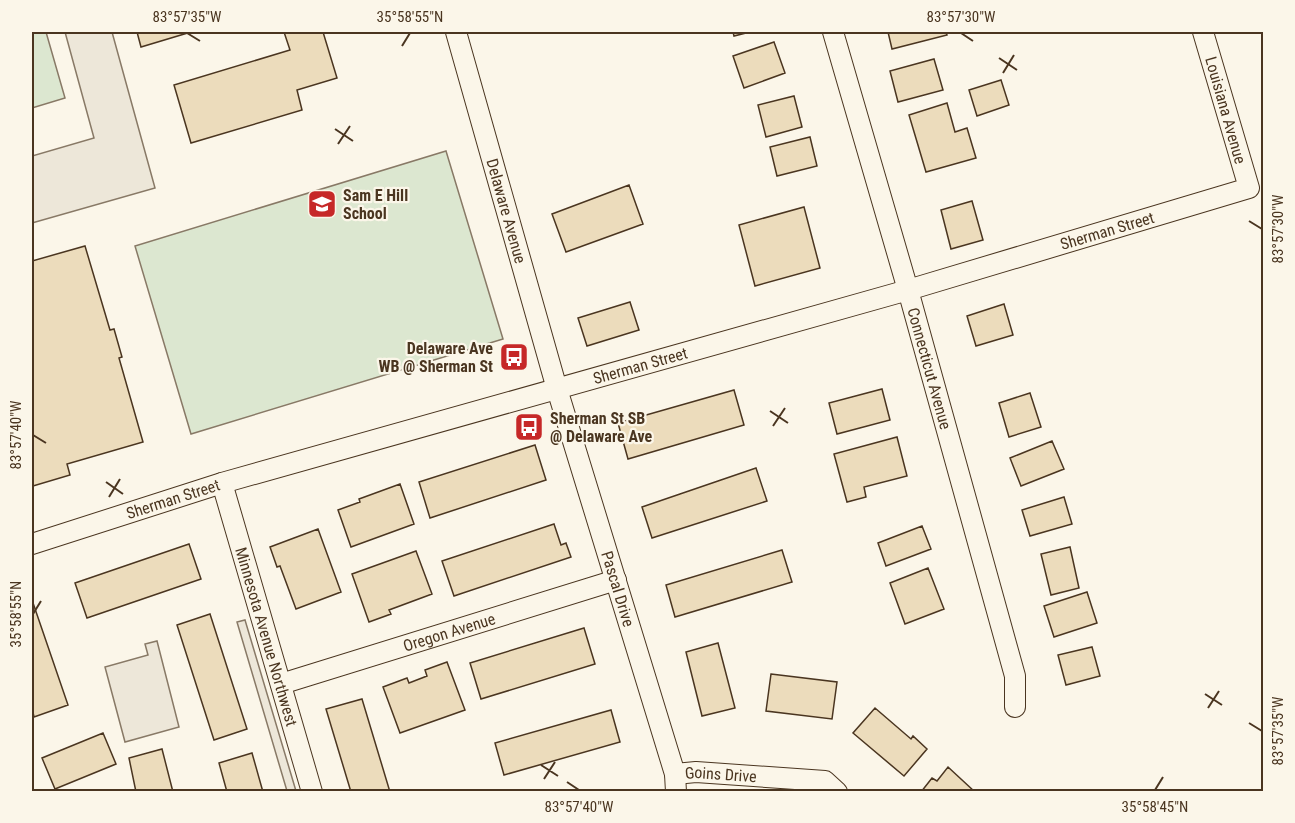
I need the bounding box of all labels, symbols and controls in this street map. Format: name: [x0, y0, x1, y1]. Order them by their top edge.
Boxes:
text: 83°57'35"W: [153, 8, 222, 26]
text: 35°58'55"N: [377, 8, 443, 26]
text: 83°57'30"W: [927, 8, 996, 26]
street label: Louisiana Avenue: [1201, 54, 1250, 166]
street label: Delaware Avenue: [482, 157, 530, 266]
place label: Sam E Hill School: [343, 186, 408, 223]
school or university icon: Sam E Hill School: [306, 188, 338, 220]
text: 83°57'30"W: [1269, 194, 1287, 263]
street label: Sherman Street: [1058, 208, 1157, 254]
street label: Connecticut Avenue: [903, 305, 955, 432]
place label: Delaware Ave WB @ Sherman St: [378, 339, 493, 376]
bus stop icon: Delaware Ave WB @ Sherman St: [498, 341, 530, 373]
street label: Sherman Street: [591, 343, 690, 388]
text: 83°57'40"W: [7, 400, 25, 469]
place label: Sherman St SB @ Delaware Ave: [550, 409, 653, 446]
bus stop icon: Sherman St SB @ Delaware Ave: [513, 411, 545, 443]
street label: Sherman Street: [124, 475, 222, 523]
street label: Minnesota Avenue Northwest: [231, 545, 301, 729]
street label: Pascal Drive: [597, 549, 638, 629]
text: 35°58'55"N: [7, 581, 25, 647]
street label: Oregon Avenue: [401, 609, 498, 655]
text: 83°57'35"W: [1269, 696, 1287, 765]
street label: Goins Drive: [684, 763, 757, 786]
text: 83°57'40"W: [545, 798, 614, 816]
text: 35°58'45"N: [1122, 798, 1188, 816]

